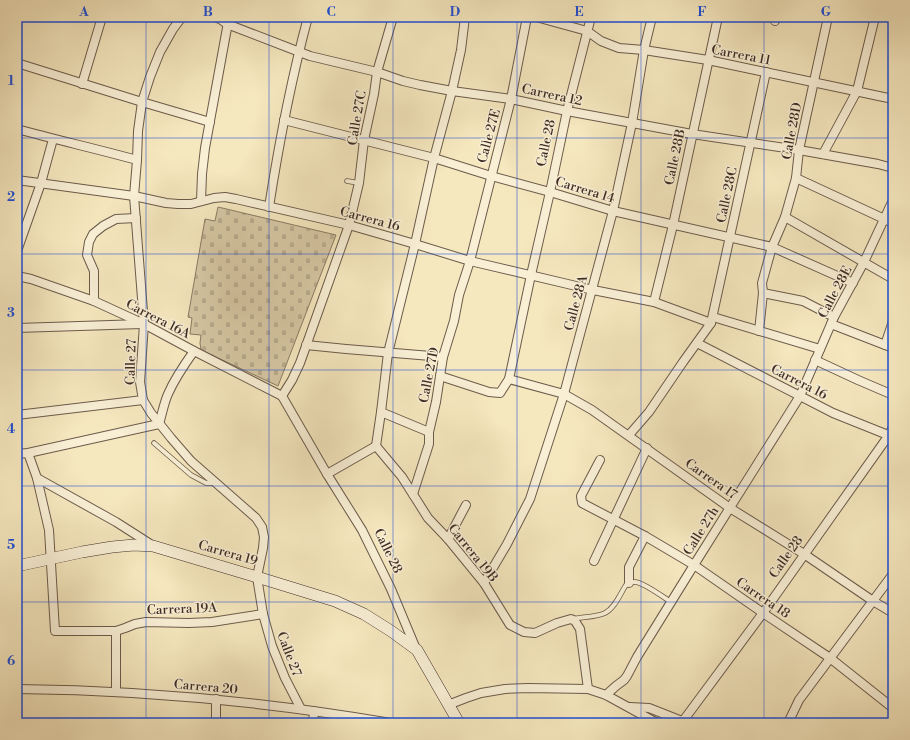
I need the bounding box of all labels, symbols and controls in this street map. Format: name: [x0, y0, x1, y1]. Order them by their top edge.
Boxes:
text: A: [78, 4, 89, 20]
text: B: [203, 4, 213, 20]
text: C: [326, 4, 336, 20]
text: D: [450, 4, 460, 20]
text: E: [574, 4, 584, 20]
text: F: [697, 4, 707, 20]
text: G: [821, 4, 832, 20]
street label: Carrera 11: [710, 41, 772, 69]
text: 1: [8, 73, 15, 89]
street label: Carrera 12: [520, 81, 584, 109]
street label: Calle 27C: [344, 89, 370, 147]
street label: Calle 28D: [779, 101, 805, 161]
street label: Calle 27E: [474, 107, 504, 165]
street label: Calle 28: [533, 118, 559, 168]
street label: Calle 28B: [661, 127, 689, 187]
street label: Calle 28C: [713, 166, 741, 224]
street label: Carrera 14: [553, 173, 617, 207]
text: 2: [7, 189, 15, 205]
street label: Carrera 16: [338, 203, 402, 235]
street label: Calle 28E: [815, 263, 855, 321]
street label: Calle 28A: [561, 272, 591, 332]
street label: Carrera 16A: [123, 296, 194, 343]
text: 3: [7, 305, 15, 321]
street label: Calle 27: [122, 338, 140, 385]
street label: Calle 27D: [416, 346, 442, 404]
street label: Carrera 16: [768, 361, 830, 403]
text: 4: [7, 421, 16, 437]
street label: Carrera 17: [682, 455, 740, 503]
street label: Calle 27h: [680, 504, 722, 558]
street label: Carrera 19B: [445, 521, 501, 585]
street label: Calle 28: [370, 526, 406, 576]
street label: Calle 28: [766, 533, 806, 581]
text: 5: [7, 537, 15, 553]
street label: Carrera 19: [196, 537, 260, 569]
street label: Carrera 18: [733, 574, 793, 622]
street label: Carrera 19A: [147, 600, 218, 618]
street label: Calle 27: [273, 629, 305, 679]
text: 6: [7, 653, 15, 669]
street label: Carrera 20: [173, 676, 239, 698]

